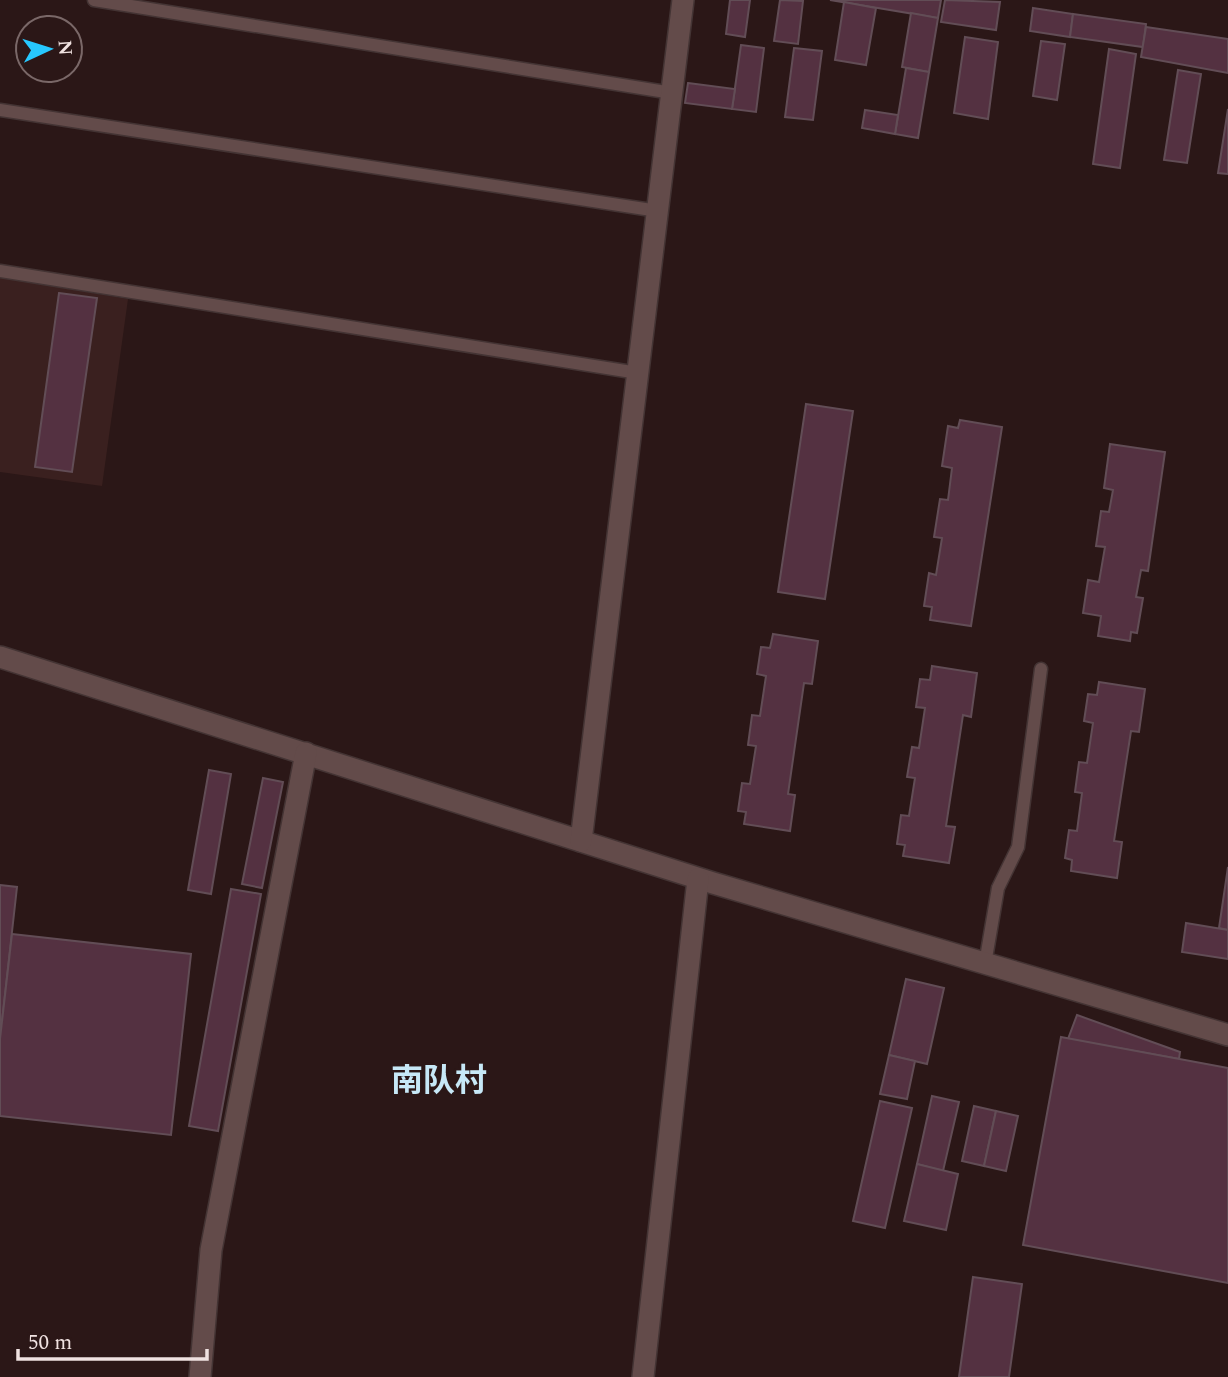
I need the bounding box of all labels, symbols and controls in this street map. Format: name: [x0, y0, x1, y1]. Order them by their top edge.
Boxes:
north arrow: [14, 14, 84, 84]
text: N: [49, 39, 79, 57]
district label: 南队村: [391, 1057, 487, 1106]
scale bar: [18, 1318, 206, 1362]
text: 50 m: [28, 1327, 72, 1359]

